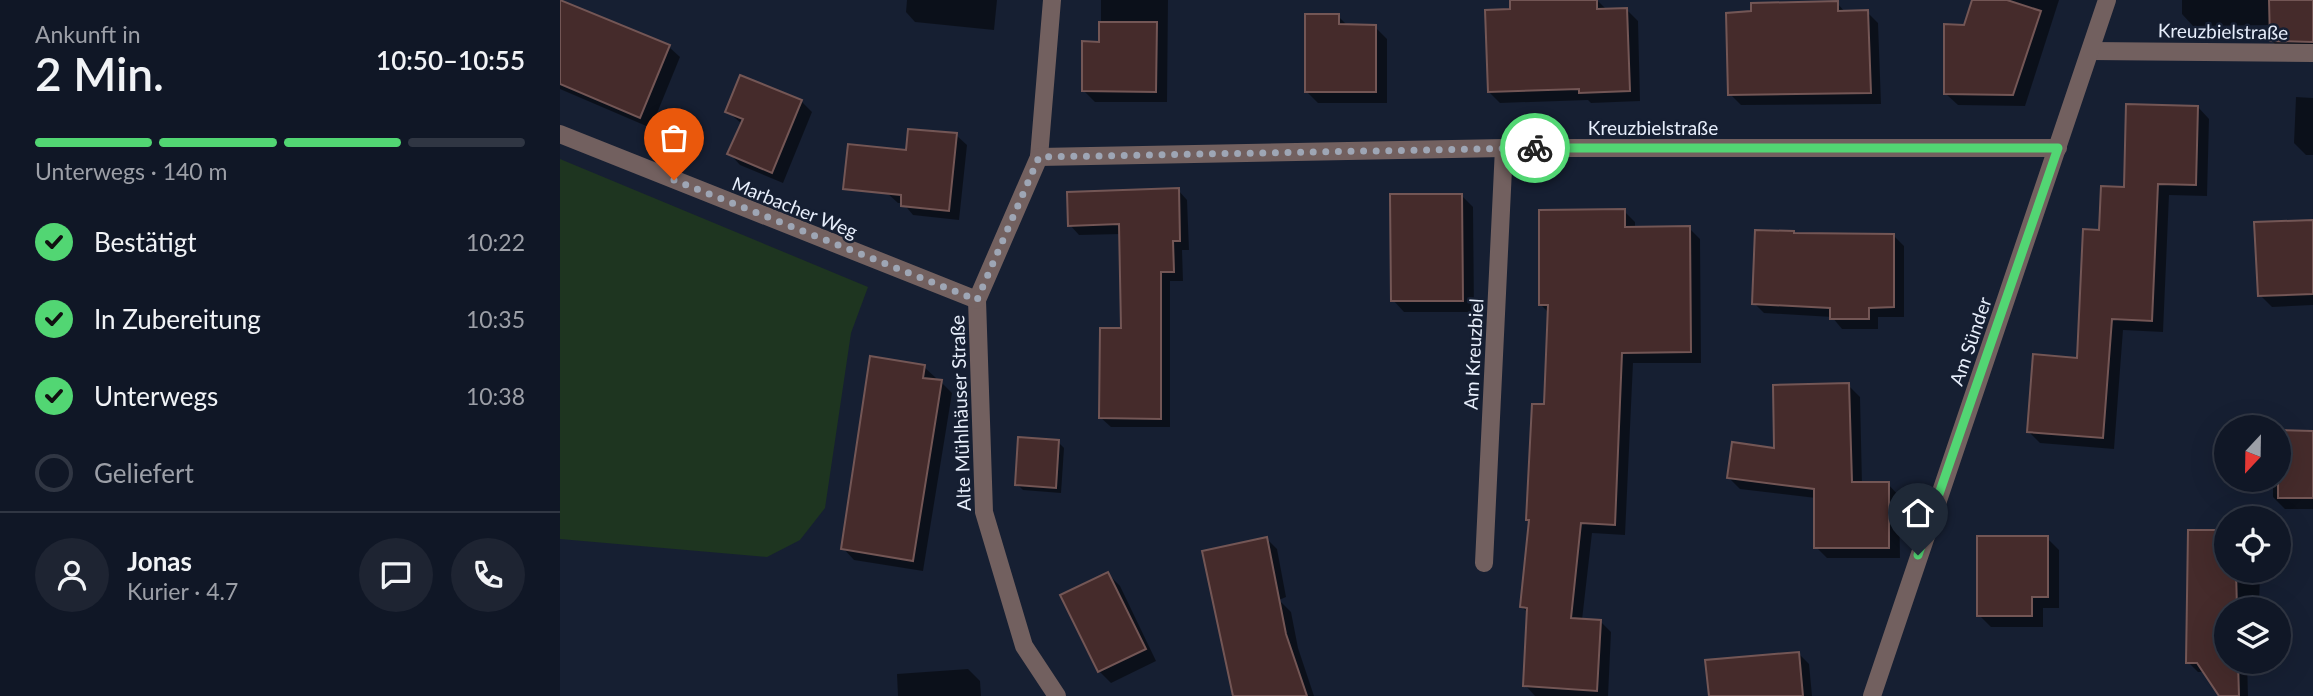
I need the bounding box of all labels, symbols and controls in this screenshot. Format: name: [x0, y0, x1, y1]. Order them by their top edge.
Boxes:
street label: Kreuzbielstraße: [2158, 18, 2288, 44]
text: Ankunft in: [35, 20, 141, 48]
text: 10:50–10:55: [376, 44, 525, 76]
text: 2 Min.: [35, 46, 164, 101]
pin: [644, 108, 704, 180]
courier: [1500, 113, 1570, 183]
street label: Kreuzbielstraße: [1588, 116, 1718, 139]
icon: bag: [655, 119, 693, 157]
icon: bike: [1516, 129, 1554, 167]
text: Unterwegs · 140 m: [35, 157, 228, 185]
street label: Marbacher Weg: [729, 171, 861, 243]
icon: check: [35, 223, 73, 261]
text: Bestätigt: [94, 226, 197, 258]
text: 10:22: [466, 228, 525, 256]
street label: Am Sünder: [1944, 294, 1996, 388]
street label: Am Kreuzbiel: [1459, 298, 1487, 410]
icon: check: [35, 300, 73, 338]
text: In Zubereitung: [94, 303, 261, 335]
text: 10:35: [466, 305, 525, 333]
street label: Alte Mühlhäuser Straße: [945, 314, 975, 512]
icon: check: [35, 377, 73, 415]
text: Unterwegs: [94, 380, 218, 412]
text: 10:38: [466, 382, 525, 410]
north arrow: [2214, 415, 2291, 492]
map controls: [2214, 415, 2291, 674]
text: Geliefert: [94, 457, 194, 489]
pin: [1888, 483, 1948, 555]
icon: home: [1899, 494, 1937, 532]
button: locate: [2214, 506, 2291, 583]
button: person: [35, 538, 109, 612]
button: chat: [359, 538, 433, 612]
button: phone: [451, 538, 525, 612]
text: Jonas: [127, 545, 192, 577]
text: Kurier · 4.7: [127, 577, 238, 605]
button: layers: [2214, 597, 2291, 674]

